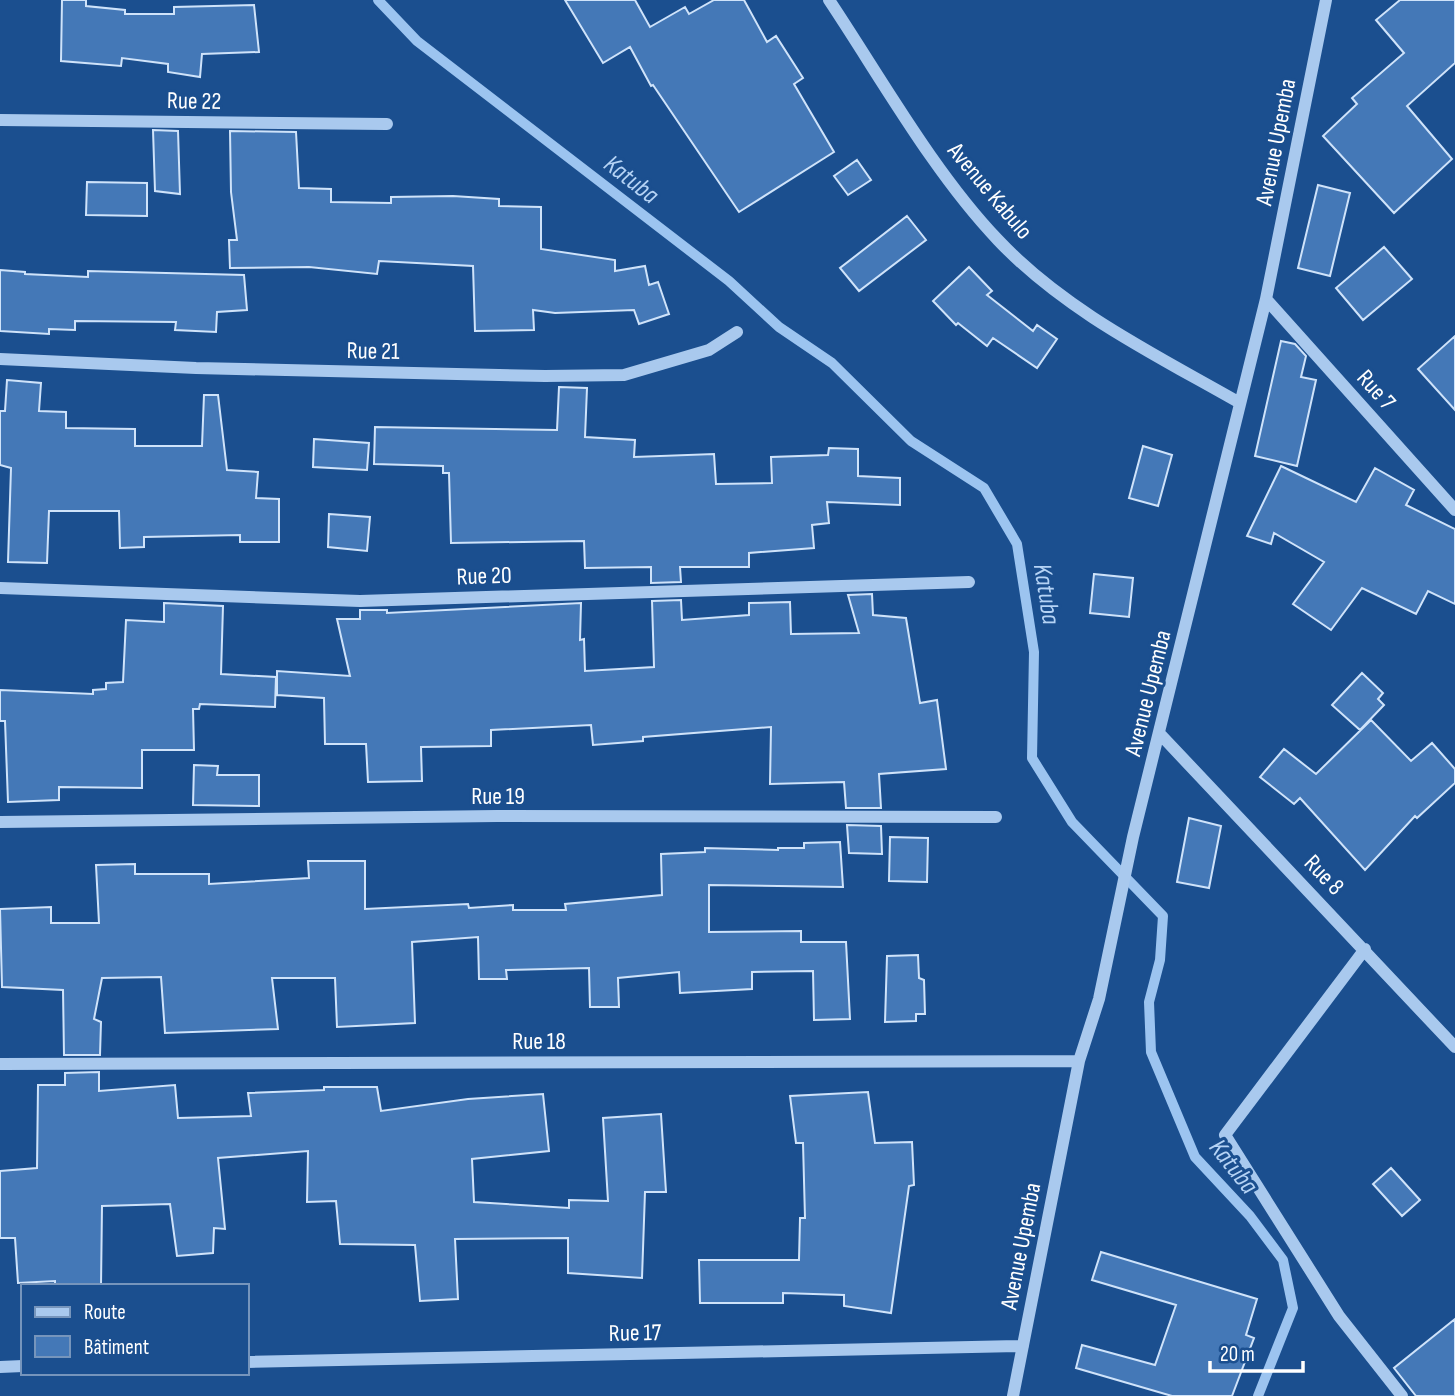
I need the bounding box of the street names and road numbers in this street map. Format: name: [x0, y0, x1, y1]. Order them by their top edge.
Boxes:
street label: Avenue Upemba: [1249, 76, 1302, 209]
street label: Rue 22: [167, 86, 221, 116]
street label: Avenue Kabulo: [941, 136, 1039, 245]
street label: Rue 21: [346, 336, 400, 366]
street label: Rue 7: [1350, 364, 1402, 416]
street label: Rue 20: [456, 561, 512, 591]
street label: Avenue Upemba: [1118, 627, 1178, 760]
street label: Rue 19: [471, 782, 525, 811]
street label: Rue 8: [1298, 849, 1350, 901]
street label: Rue 18: [512, 1027, 566, 1056]
street label: Avenue Upemba: [994, 1180, 1047, 1313]
street label: Rue 17: [608, 1318, 662, 1348]

